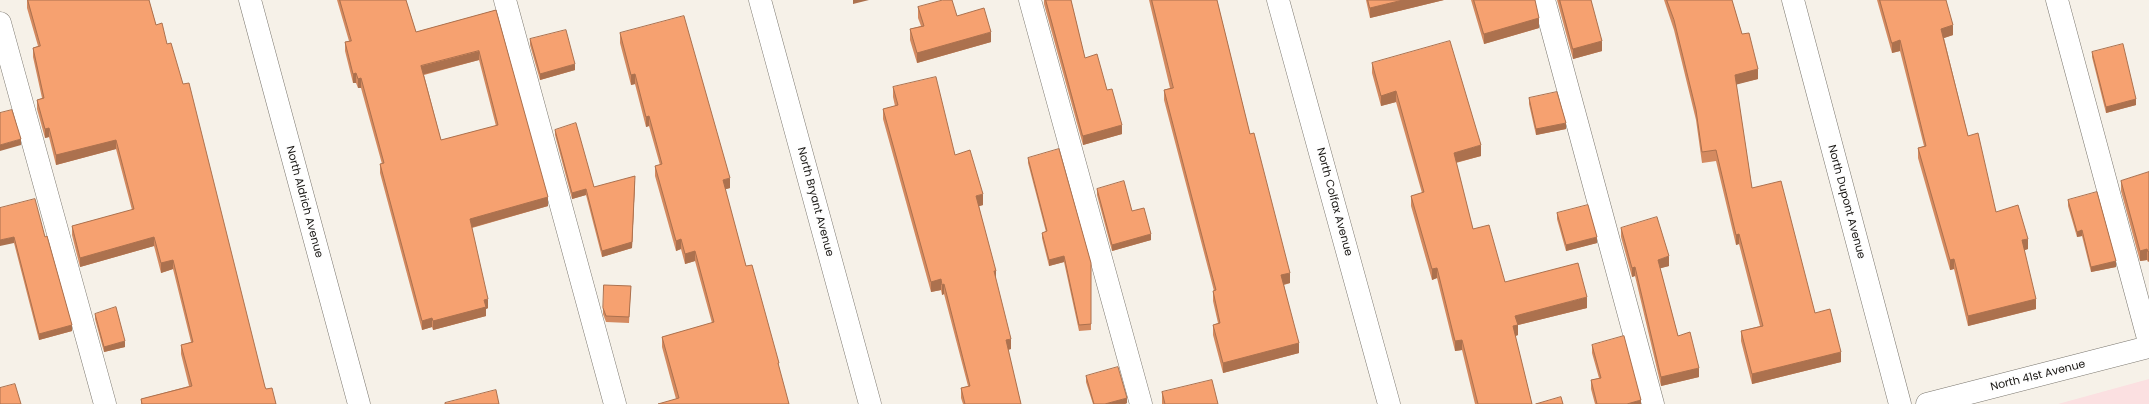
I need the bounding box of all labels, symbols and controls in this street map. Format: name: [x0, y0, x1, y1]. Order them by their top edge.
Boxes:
street label: North Dupont Avenue: [1824, 144, 1868, 260]
street label: North Aldrich Avenue: [283, 145, 325, 259]
street label: North Bryant Avenue: [794, 146, 836, 258]
street label: North Colfax Avenue: [1313, 146, 1355, 258]
street label: North 41st Avenue: [1989, 358, 2087, 394]

